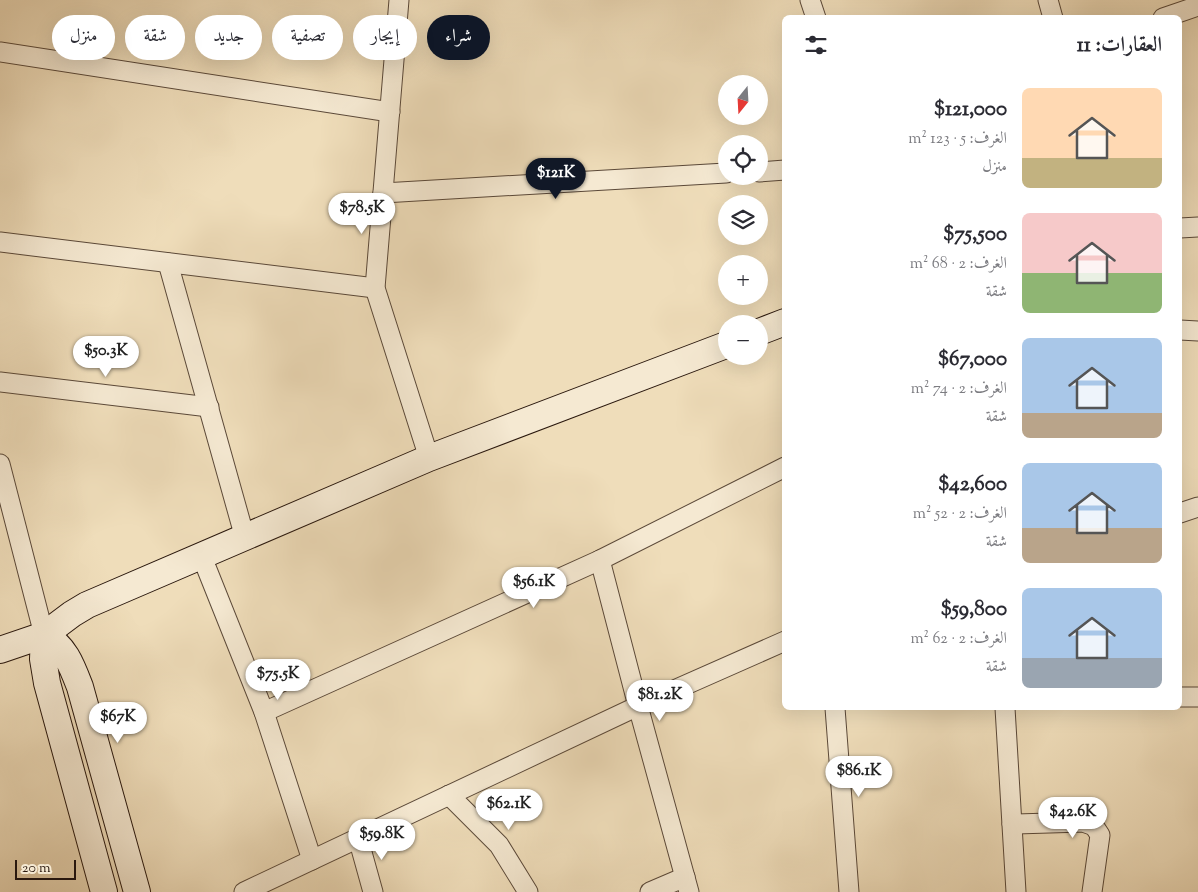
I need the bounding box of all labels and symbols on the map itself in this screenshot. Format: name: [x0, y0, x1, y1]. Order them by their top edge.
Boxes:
north arrow: [718, 75, 768, 125]
pin: $121K: [521, 158, 591, 200]
pin: $78.5K: [321, 192, 403, 235]
pin: $50.3K: [65, 336, 147, 378]
pin: $56.1K: [493, 566, 575, 609]
pin: $75.5K: [237, 658, 319, 701]
pin: $81.2K: [619, 680, 701, 722]
pin: $67K: [88, 702, 148, 744]
pin: $86.1K: [818, 756, 900, 798]
pin: $62.1K: [468, 788, 550, 831]
pin: $42.6K: [1032, 796, 1114, 839]
pin: $59.8K: [341, 818, 423, 861]
scale bar: [15, 857, 76, 880]

